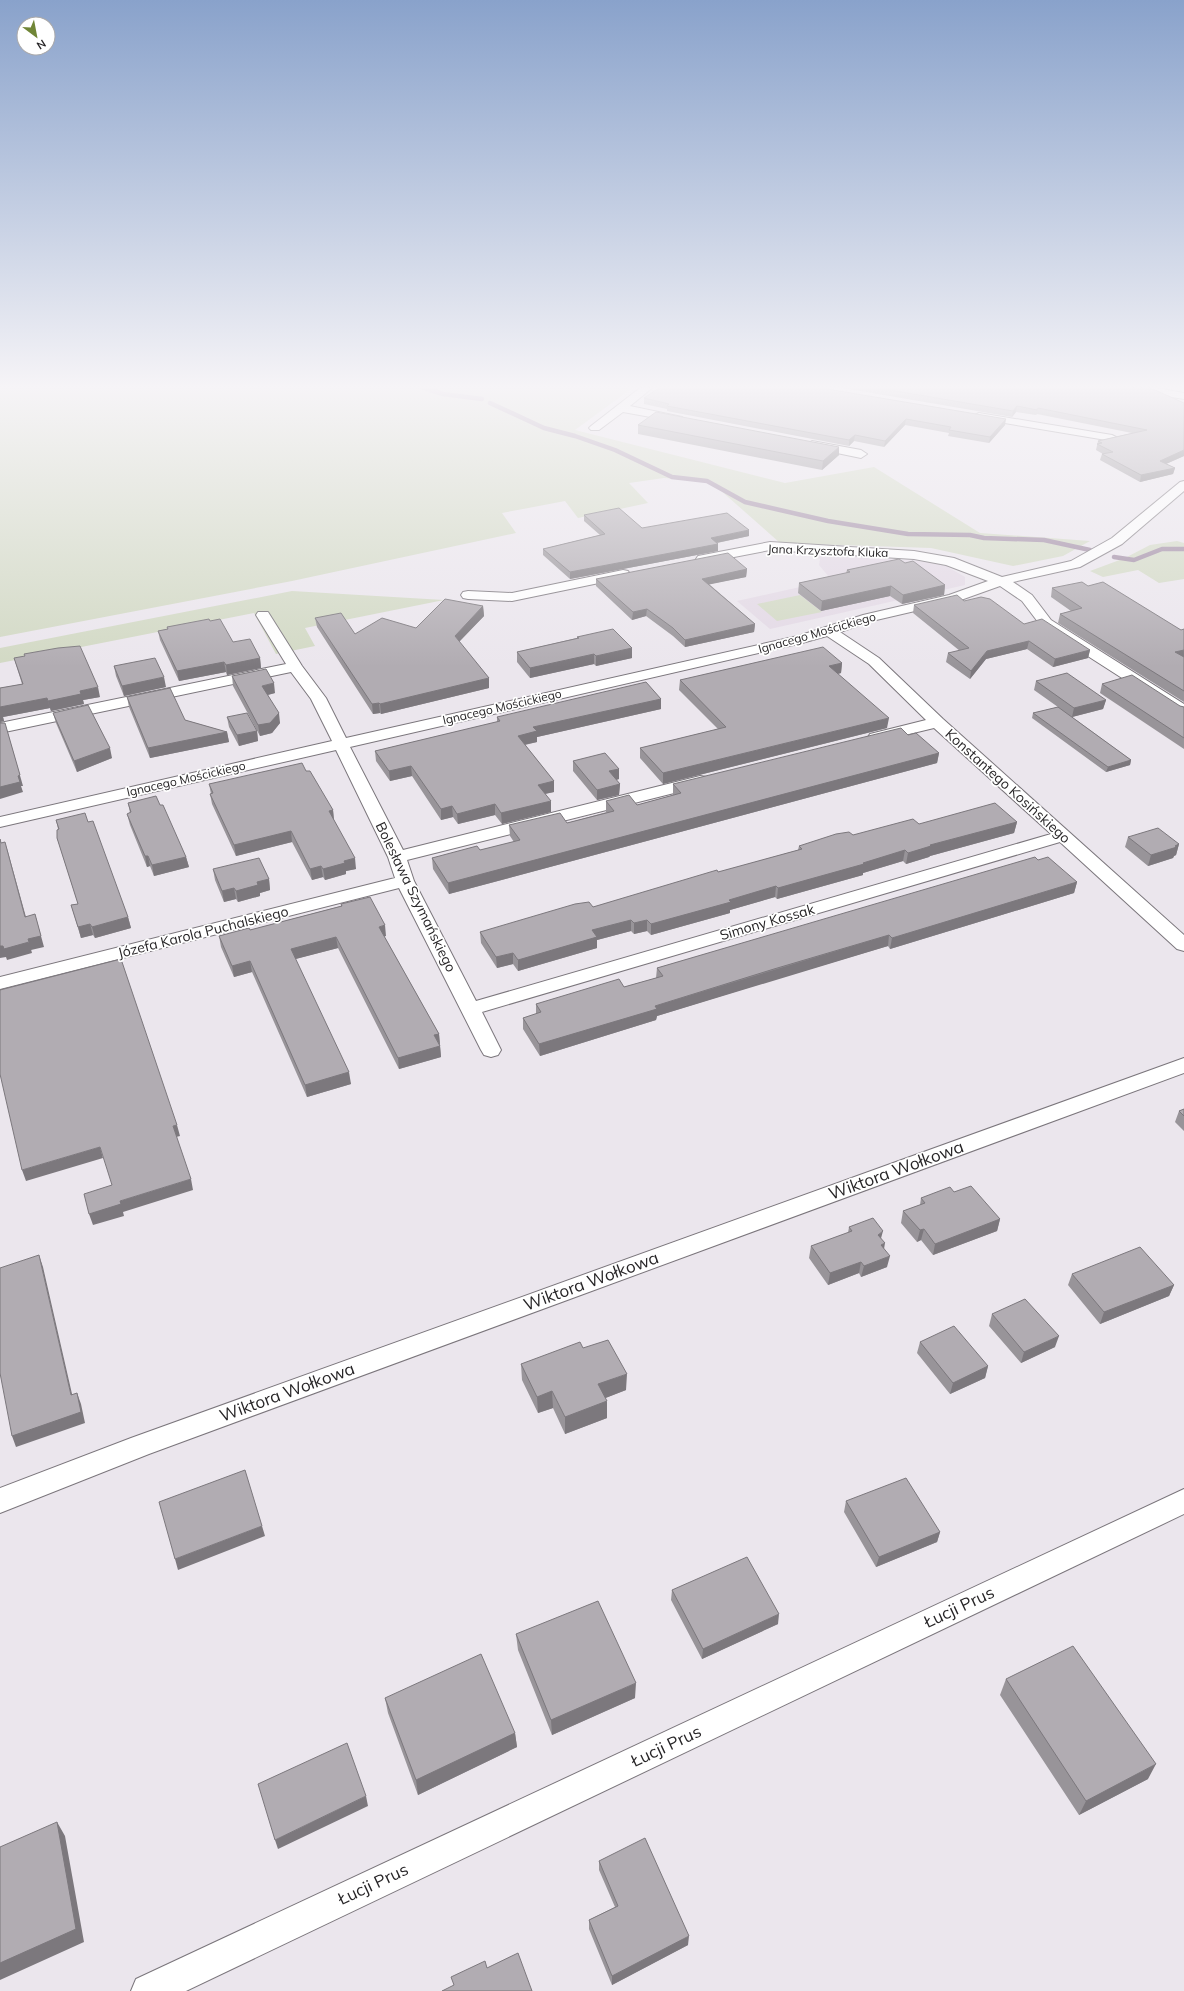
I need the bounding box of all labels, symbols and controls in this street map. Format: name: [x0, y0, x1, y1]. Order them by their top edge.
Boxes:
north arrow: [16, 16, 56, 56]
text: N: [34, 36, 49, 53]
street label: Jana Krzysztofa Kluka: [767, 541, 889, 560]
street label: Ignacego Mościckiego: [756, 609, 878, 656]
street label: Ignacego Mościckiego: [441, 685, 563, 728]
street label: Konstantego Kosińskiego: [942, 725, 1074, 847]
street label: Ignacego Mościckiego: [125, 757, 247, 800]
street label: Bolesława Szymańskiego: [372, 819, 460, 975]
street label: Simony Kossak: [718, 900, 817, 944]
street label: Józefa Karola Puchalskiego: [116, 902, 290, 962]
street label: Wiktora Wołkowa: [825, 1135, 966, 1204]
street label: Wiktora Wołkowa: [520, 1246, 661, 1315]
street label: Wiktora Wołkowa: [216, 1357, 357, 1426]
street label: Łucji Prus: [919, 1581, 997, 1632]
street label: Łucji Prus: [626, 1720, 704, 1771]
street label: Łucji Prus: [333, 1858, 411, 1909]

